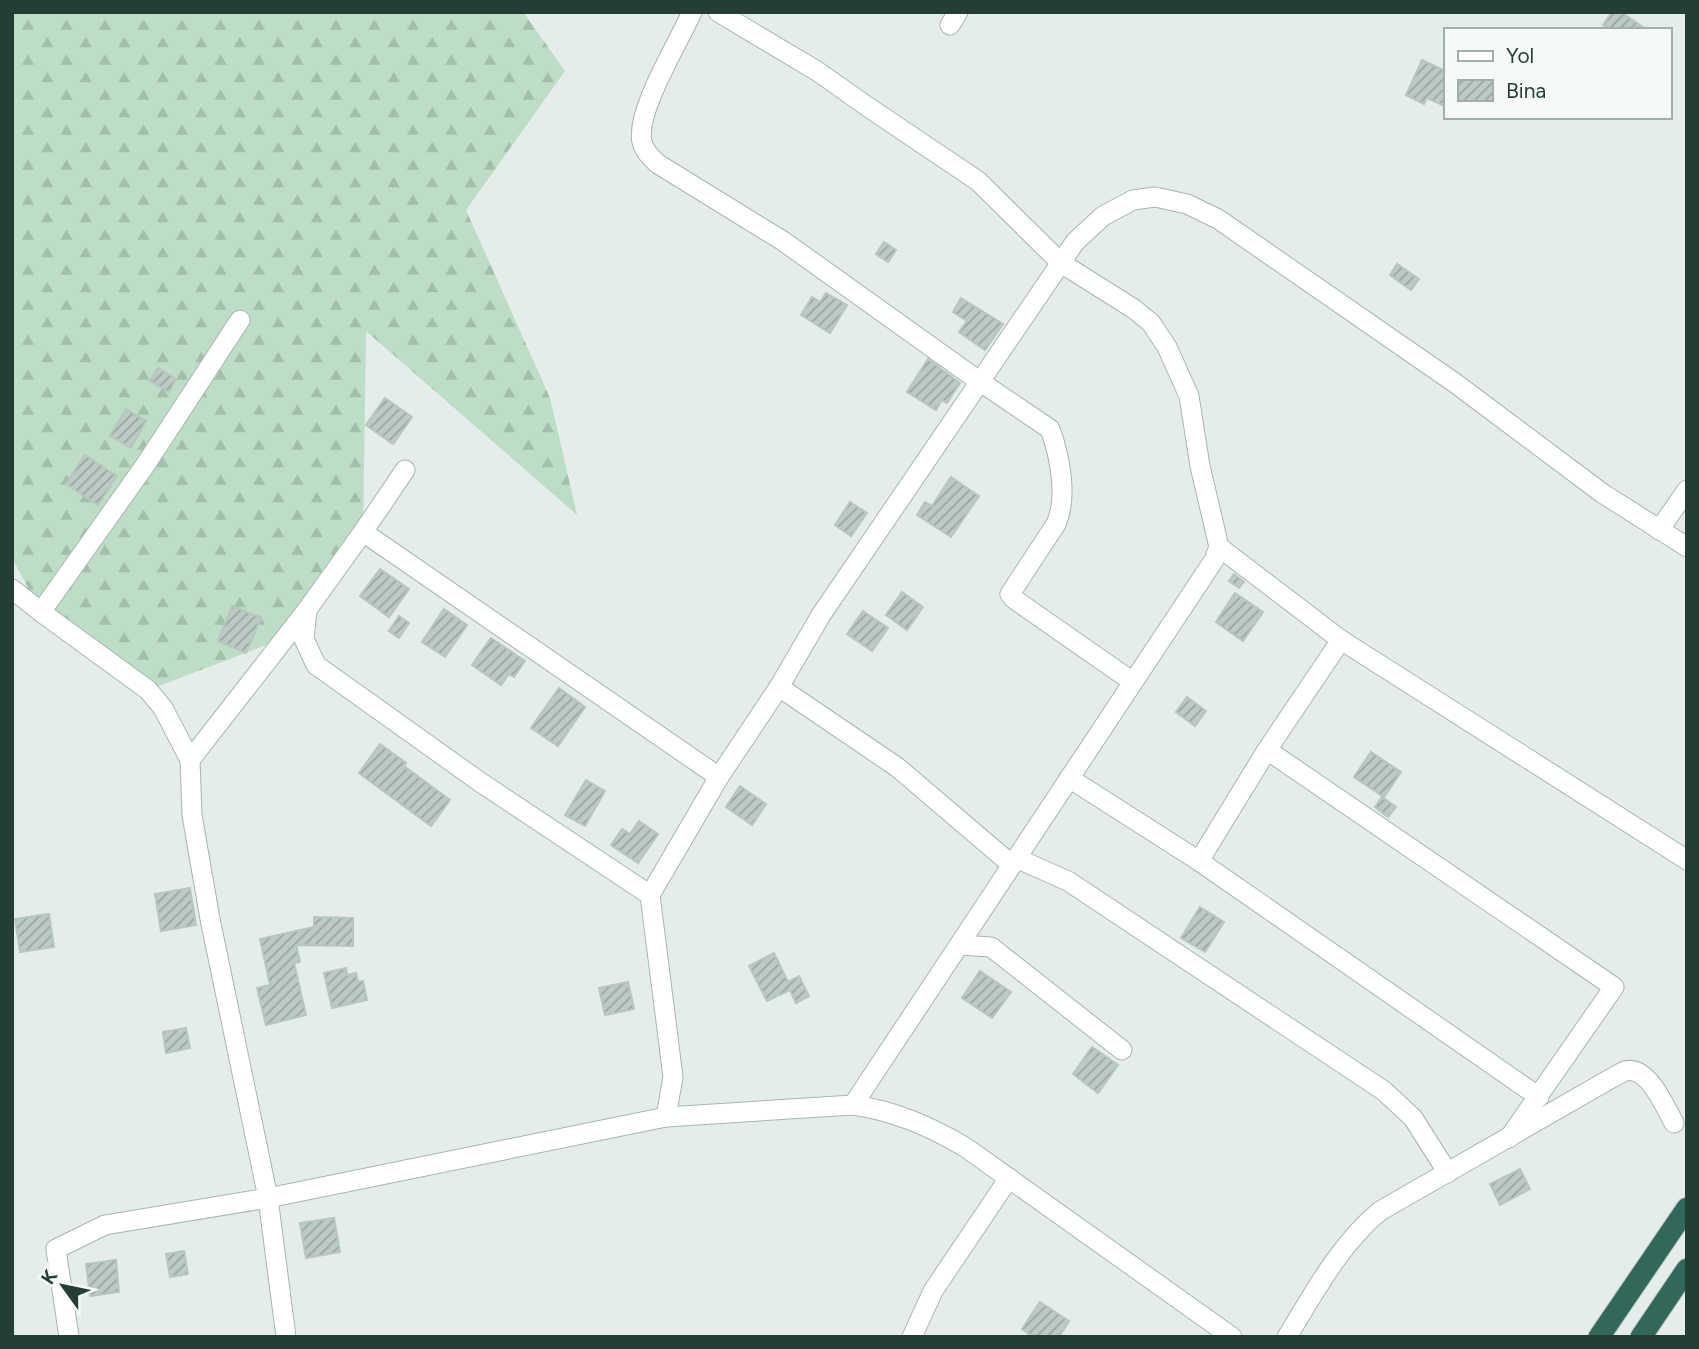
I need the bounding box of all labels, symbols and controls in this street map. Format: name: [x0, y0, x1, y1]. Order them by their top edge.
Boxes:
legend: [1444, 28, 1671, 119]
text: Yol: [1506, 43, 1534, 68]
text: Bina: [1506, 78, 1546, 103]
north arrow: [28, 1251, 98, 1321]
text: K: [36, 1265, 62, 1289]

